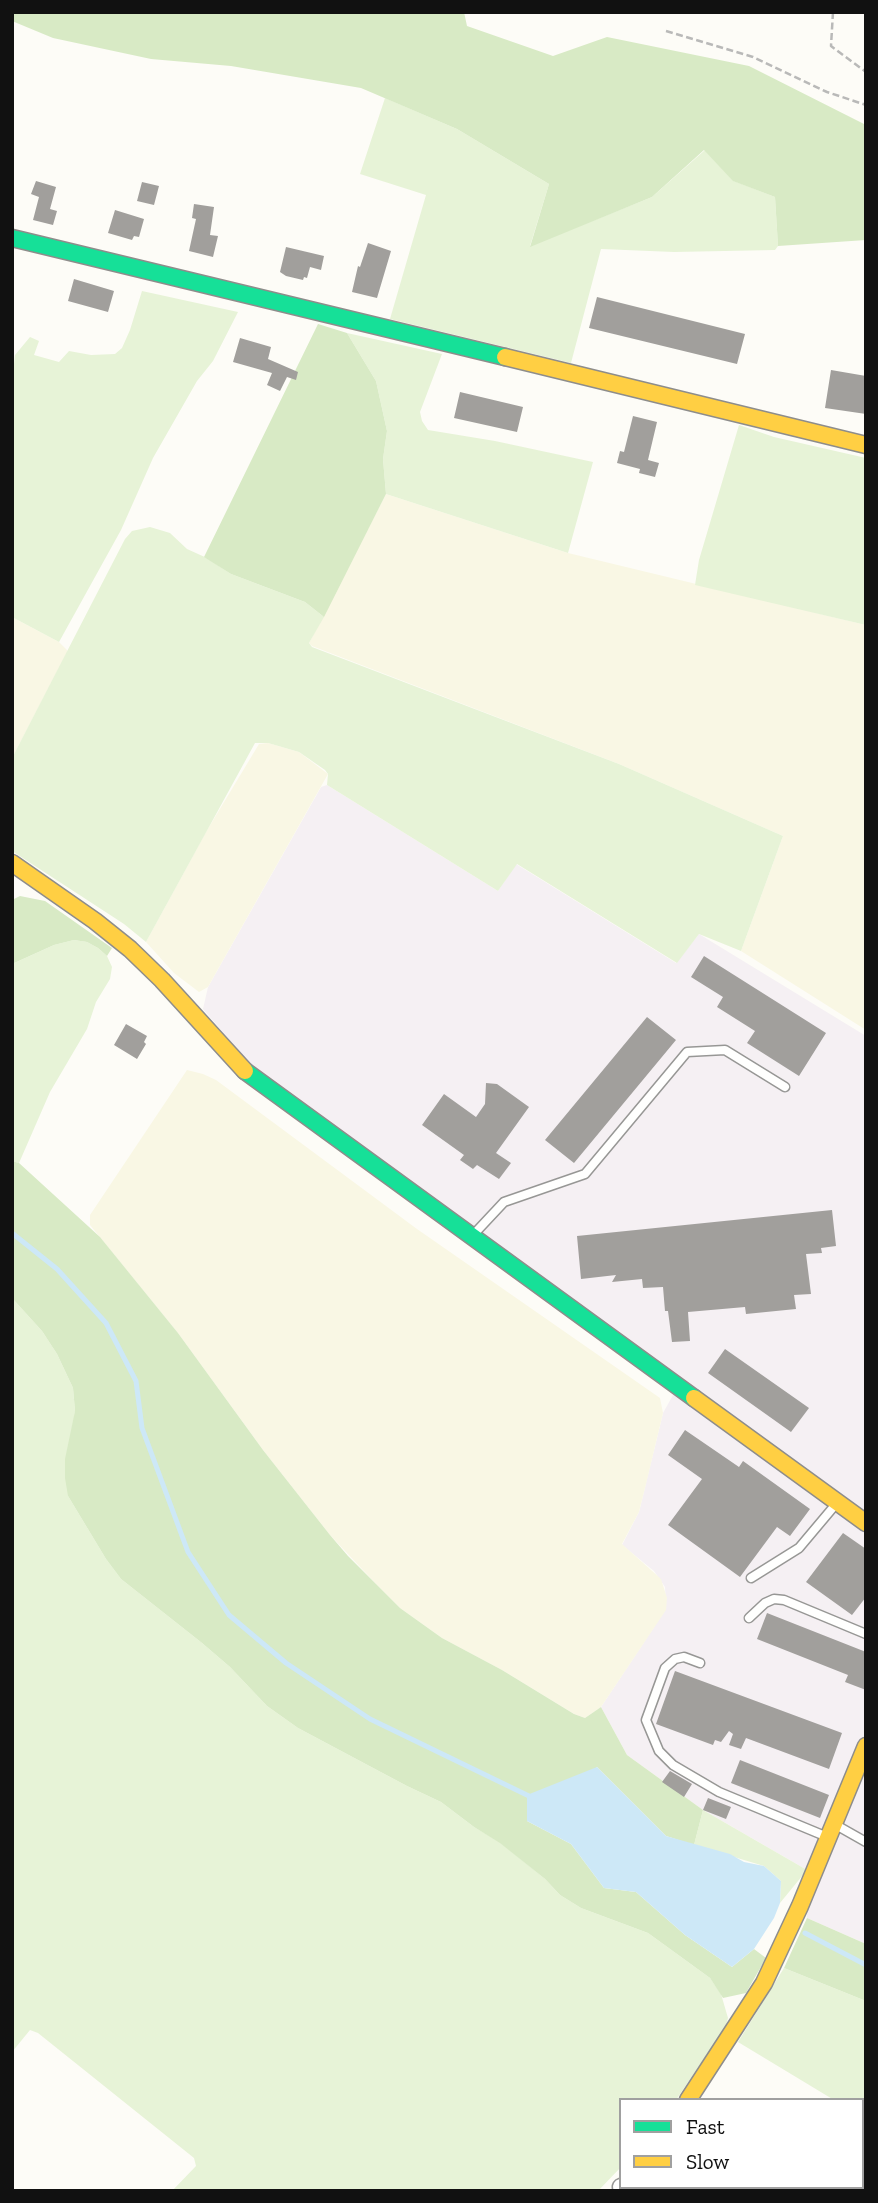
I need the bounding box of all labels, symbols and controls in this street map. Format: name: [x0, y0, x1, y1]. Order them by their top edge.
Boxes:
legend: [619, 2098, 864, 2189]
text: Fast: [686, 2114, 725, 2139]
text: Slow: [686, 2149, 729, 2174]

